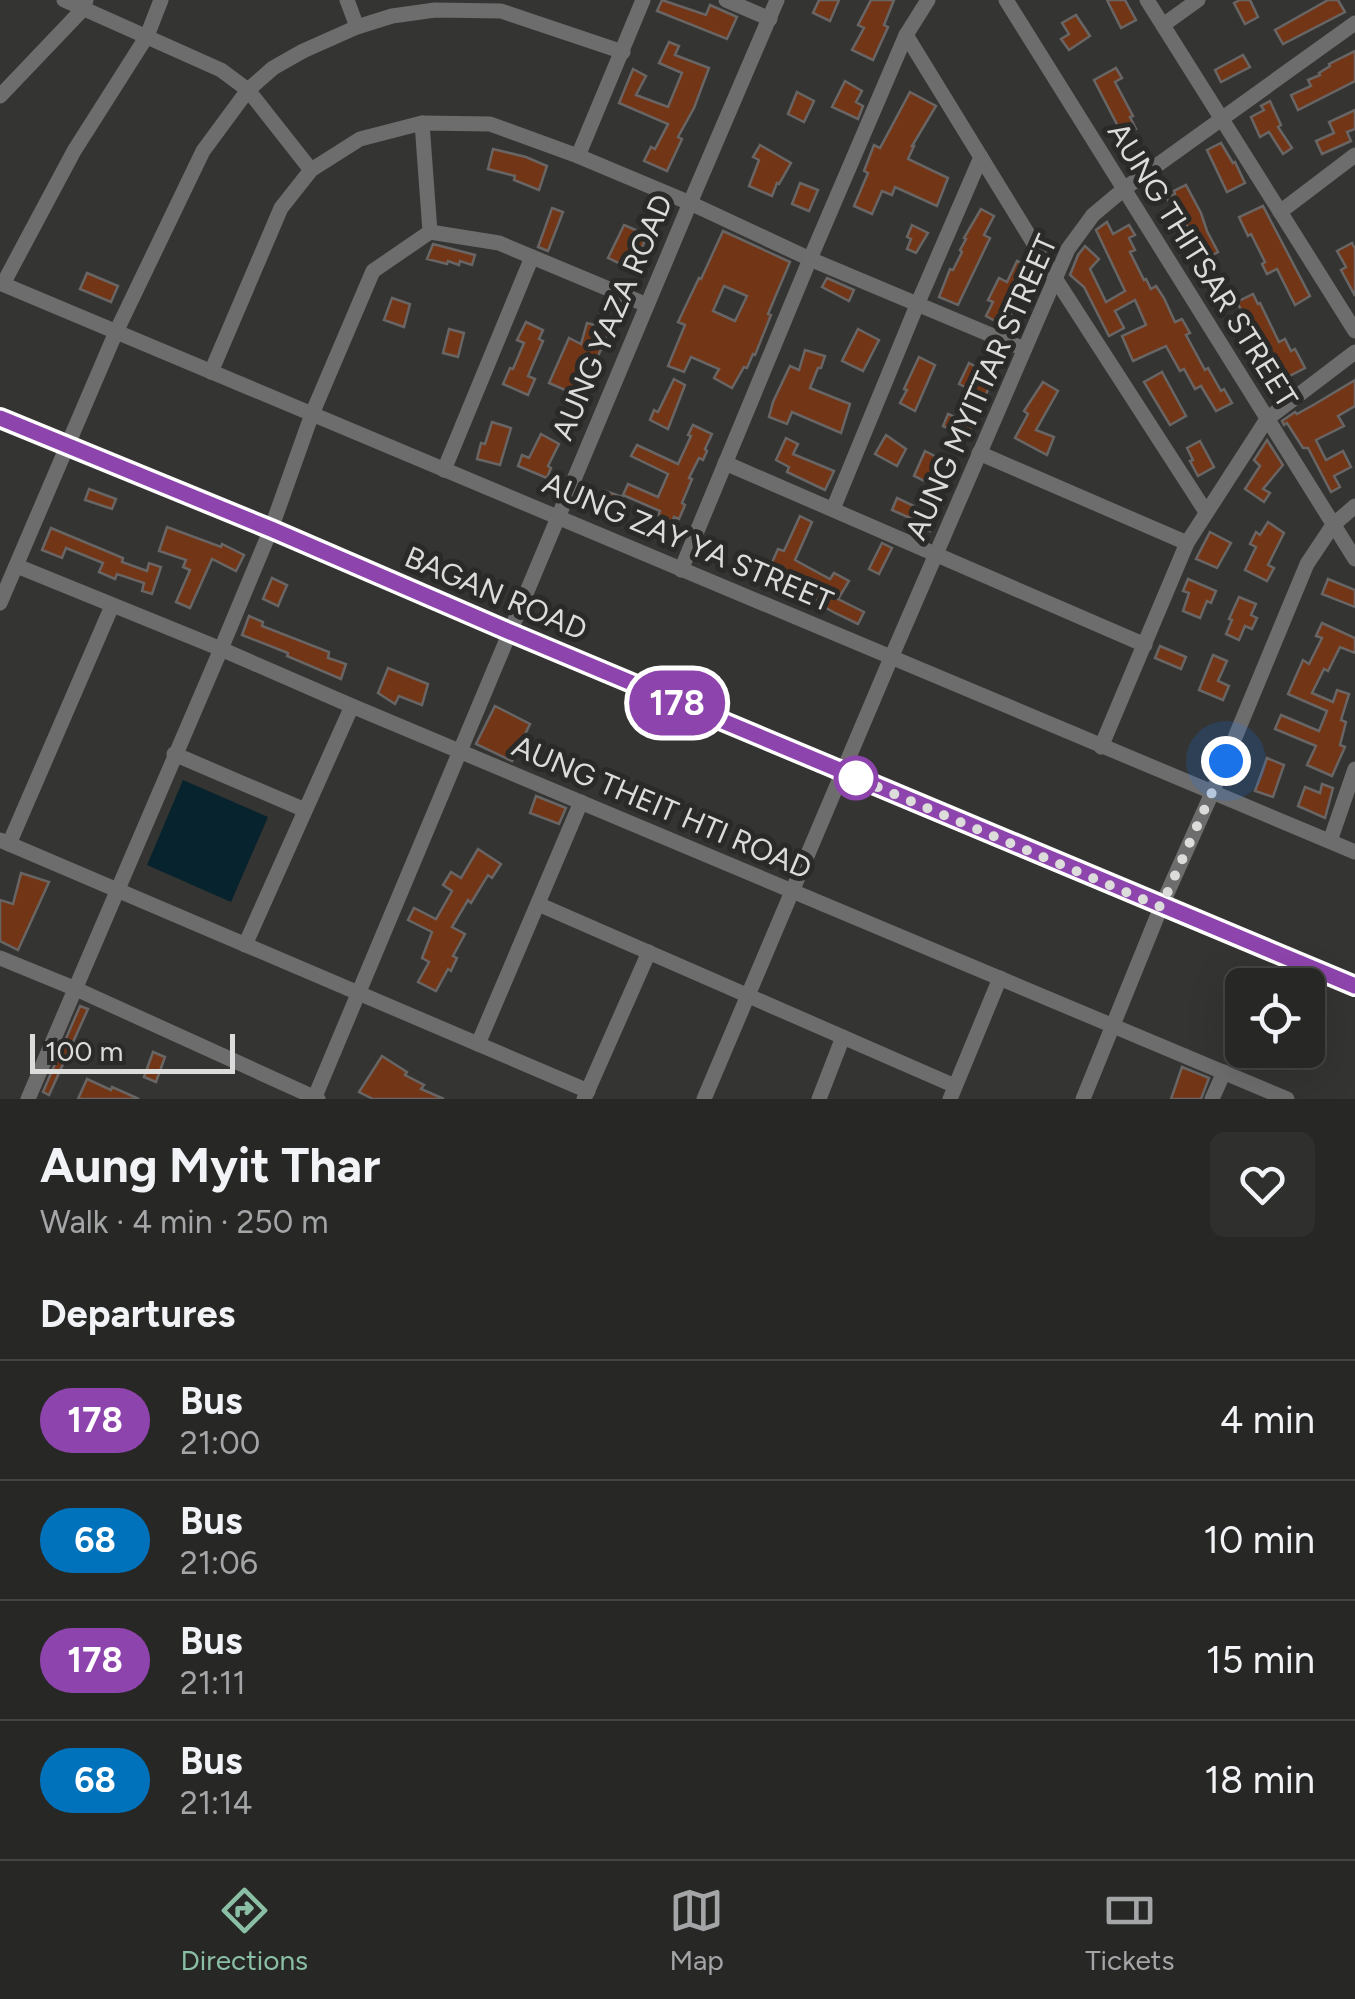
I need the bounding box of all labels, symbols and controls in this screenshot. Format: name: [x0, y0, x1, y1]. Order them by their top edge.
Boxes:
street label: AUNG THITSAR STREET: [1100, 115, 1306, 415]
street label: AUNG YAZA ROAD: [544, 189, 680, 445]
street label: AUNG MYITTAR STREET: [897, 228, 1065, 545]
street label: AUNG ZAY YA STREET: [537, 464, 839, 620]
street label: BAGAN ROAD: [399, 538, 593, 648]
line badge: 178: [620, 670, 734, 736]
text: 178: [649, 682, 705, 724]
street label: AUNG THEIT HTI ROAD: [507, 727, 817, 887]
your location: [1201, 736, 1251, 786]
unlabelled marker: [835, 757, 877, 799]
map controls: [1225, 968, 1325, 1068]
button: locate: [1225, 968, 1325, 1068]
scale bar: [30, 1029, 235, 1074]
text: 100 m: [45, 1034, 123, 1068]
button: heart: [1210, 1132, 1315, 1237]
text: Aung Myit Thar: [40, 1136, 380, 1194]
text: Walk · 4 min · 250 m: [40, 1203, 328, 1241]
text: Departures: [40, 1291, 235, 1337]
text: Bus: [180, 1378, 243, 1424]
text: 4 min: [1220, 1397, 1315, 1443]
text: 178: [67, 1399, 123, 1441]
text: 21:00: [180, 1424, 260, 1462]
text: Bus: [180, 1498, 243, 1544]
text: 10 min: [1203, 1517, 1315, 1563]
text: 68: [74, 1519, 116, 1561]
text: 21:06: [180, 1544, 258, 1582]
text: Bus: [180, 1618, 243, 1664]
text: 15 min: [1206, 1637, 1315, 1683]
text: 178: [67, 1639, 123, 1681]
text: 21:11: [180, 1664, 246, 1702]
text: Bus: [180, 1738, 243, 1784]
text: 18 min: [1204, 1757, 1315, 1803]
text: 68: [74, 1759, 116, 1801]
text: 21:14: [180, 1784, 252, 1822]
tab: Directions: [181, 1883, 308, 1977]
tab: Map: [669, 1883, 724, 1977]
tab: Tickets: [1085, 1883, 1174, 1977]

